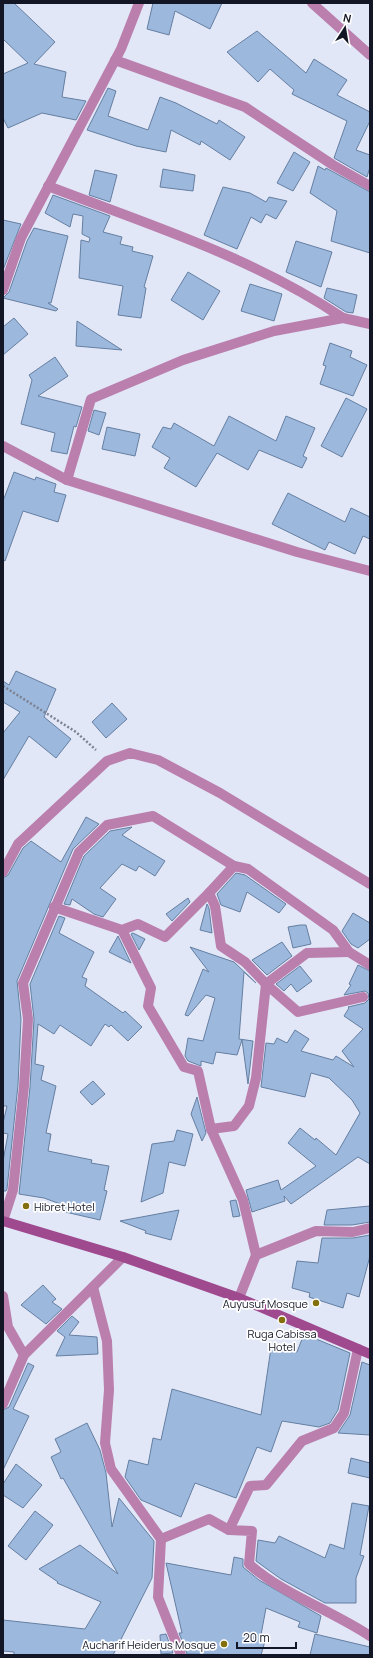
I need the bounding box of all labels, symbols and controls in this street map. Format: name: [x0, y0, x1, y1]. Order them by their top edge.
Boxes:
north arrow: [325, 8, 365, 48]
text: N: [342, 10, 353, 26]
place label: Hibret Hotel: [34, 1199, 95, 1214]
marker: Hibret Hotel: [21, 1201, 31, 1211]
place label: Auyusuf Mosque: [223, 1296, 309, 1311]
marker: Auyusuf Mosque: [311, 1298, 321, 1308]
marker: Ruga Cabissa Hotel: [277, 1315, 287, 1325]
place label: Ruga Cabissa Hotel: [247, 1326, 317, 1354]
scale bar: [237, 1624, 296, 1650]
text: 20 m: [243, 1629, 270, 1646]
place label: Aucharif Heiderus Mosque: [82, 1637, 217, 1652]
marker: Aucharif Heiderus Mosque: [219, 1639, 229, 1649]

